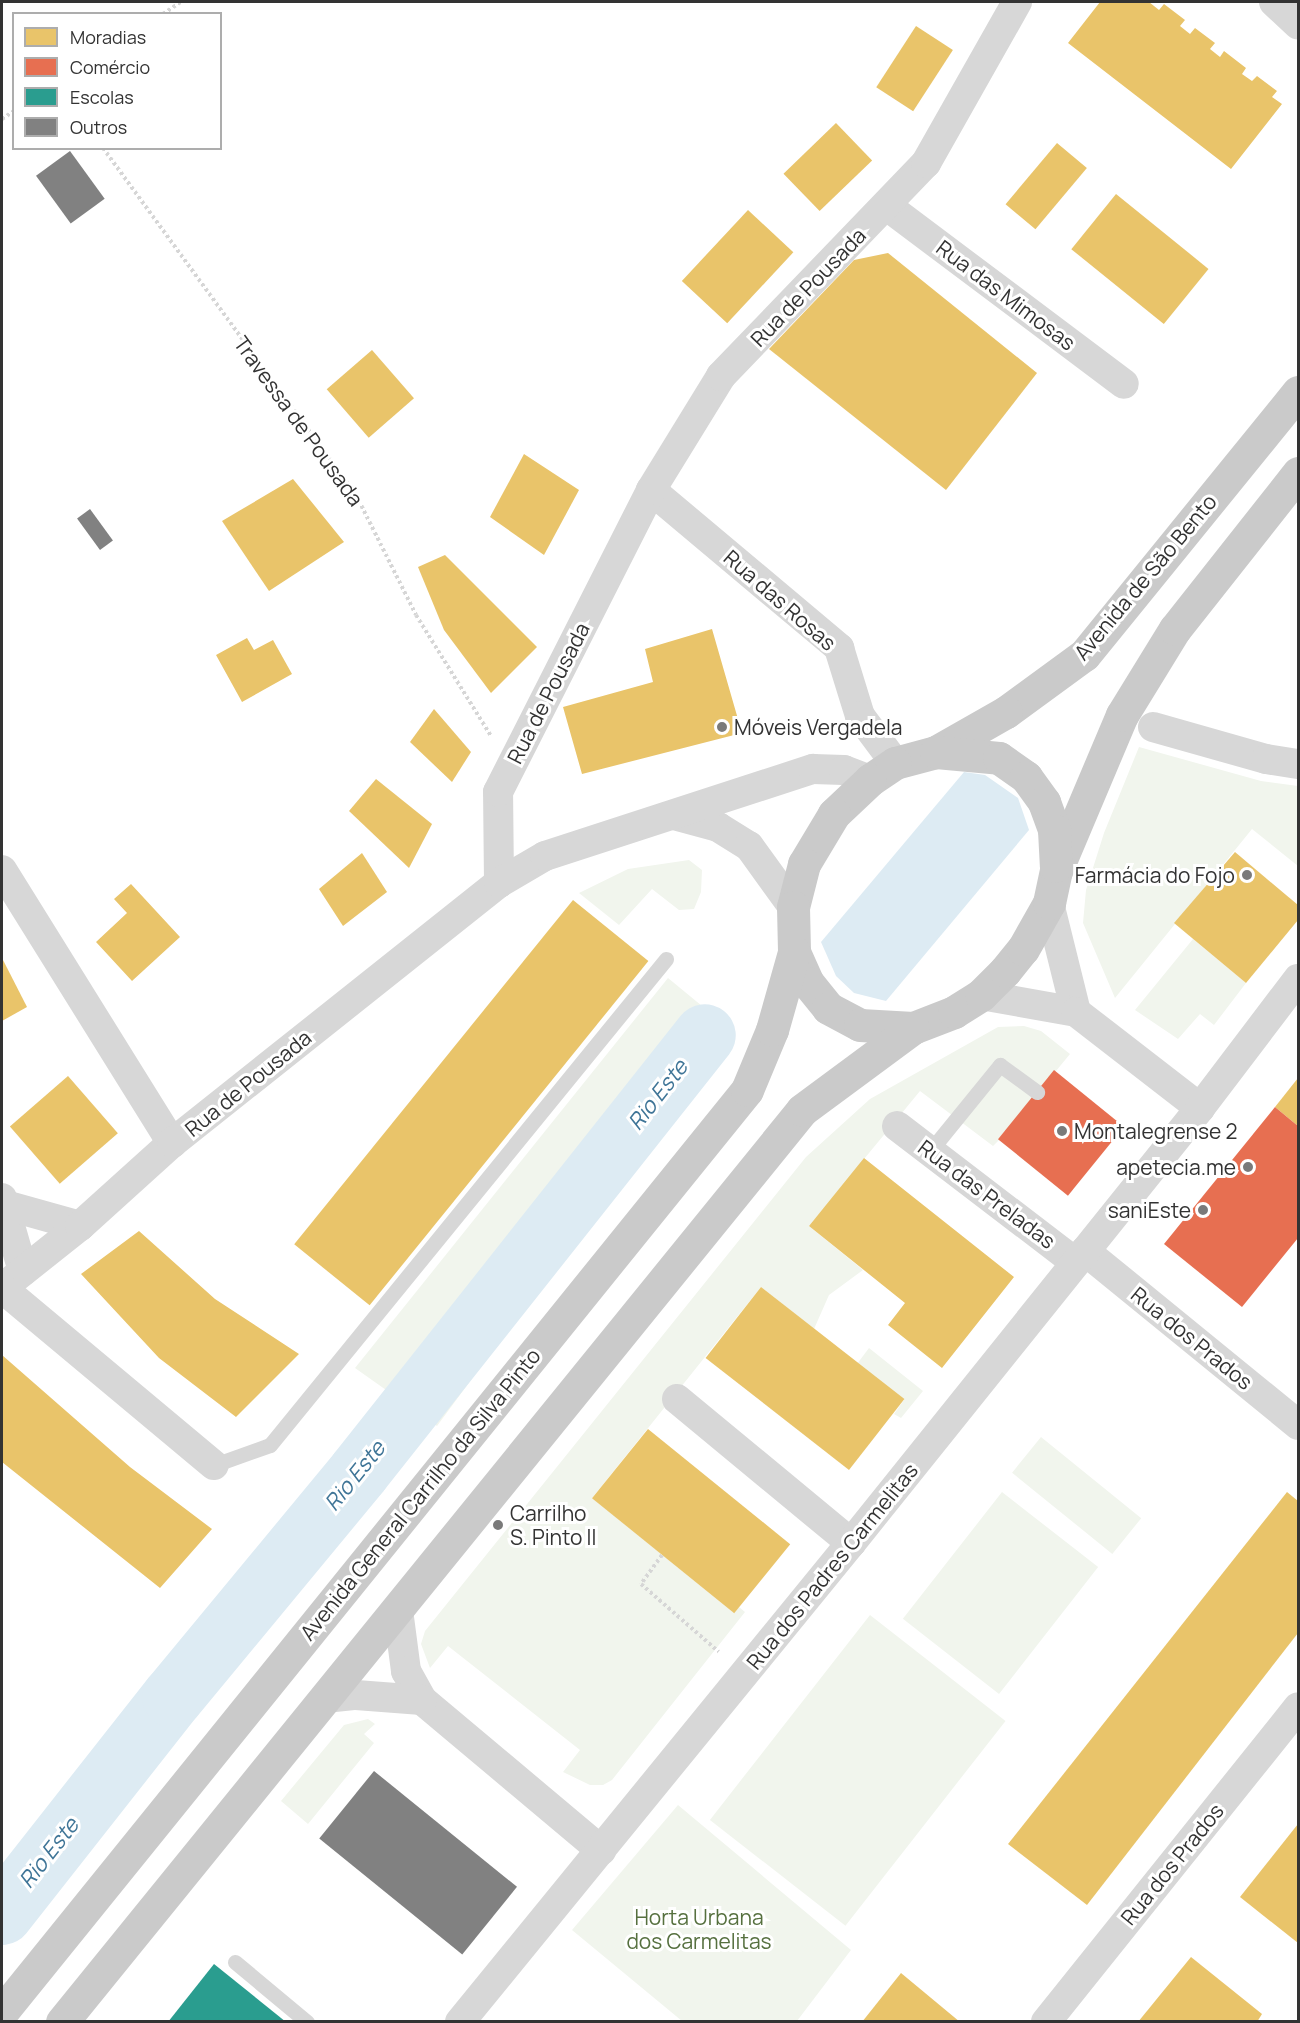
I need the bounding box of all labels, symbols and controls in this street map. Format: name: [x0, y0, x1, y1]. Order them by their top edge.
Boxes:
legend: [12, 12, 222, 150]
text: Moradias: [70, 25, 146, 49]
text: Comércio: [70, 55, 150, 79]
text: Escolas: [70, 85, 134, 109]
text: Outros: [70, 115, 127, 139]
street label: Rua de Pousada: [745, 223, 871, 351]
street label: Rua das Mimosas: [932, 235, 1080, 355]
street label: Travessa de Pousada: [229, 331, 369, 511]
street label: Avenida de São Bento: [1068, 489, 1222, 665]
street label: Rua das Rosas: [719, 545, 841, 655]
street label: Rua de Pousada: [502, 618, 594, 768]
place label: Móveis Vergadela: [734, 714, 903, 740]
marker: Móveis Vergadela: [715, 720, 729, 734]
place label: Farmácia do Fojo: [1075, 862, 1235, 888]
marker: Farmácia do Fojo: [1240, 868, 1254, 882]
street label: Rua de Pousada: [180, 1024, 316, 1142]
water label: Rio Este: [622, 1055, 694, 1135]
place label: Montalegrense 2: [1074, 1118, 1237, 1144]
marker: Montalegrense 2: [1055, 1124, 1069, 1138]
street label: Rua das Preladas: [914, 1134, 1060, 1254]
place label: apetecia.me: [1116, 1154, 1236, 1180]
marker: apetecia.me: [1241, 1160, 1255, 1174]
place label: saniEste: [1108, 1197, 1191, 1223]
marker: saniEste: [1196, 1203, 1210, 1217]
street label: Rua dos Prados: [1126, 1281, 1258, 1395]
street label: Avenida General Carrilho da Silva Pinto: [294, 1343, 546, 1645]
water label: Rio Este: [319, 1436, 391, 1516]
street label: Rua dos Padres Carmelitas: [741, 1458, 923, 1674]
place label: Carrilho S. Pinto II: [510, 1500, 596, 1550]
marker: Carrilho S. Pinto II: [491, 1518, 505, 1532]
street label: Rua dos Prados: [1115, 1798, 1229, 1930]
water label: Rio Este: [13, 1813, 85, 1893]
park label: Horta Urbana dos Carmelitas: [626, 1904, 772, 1954]

